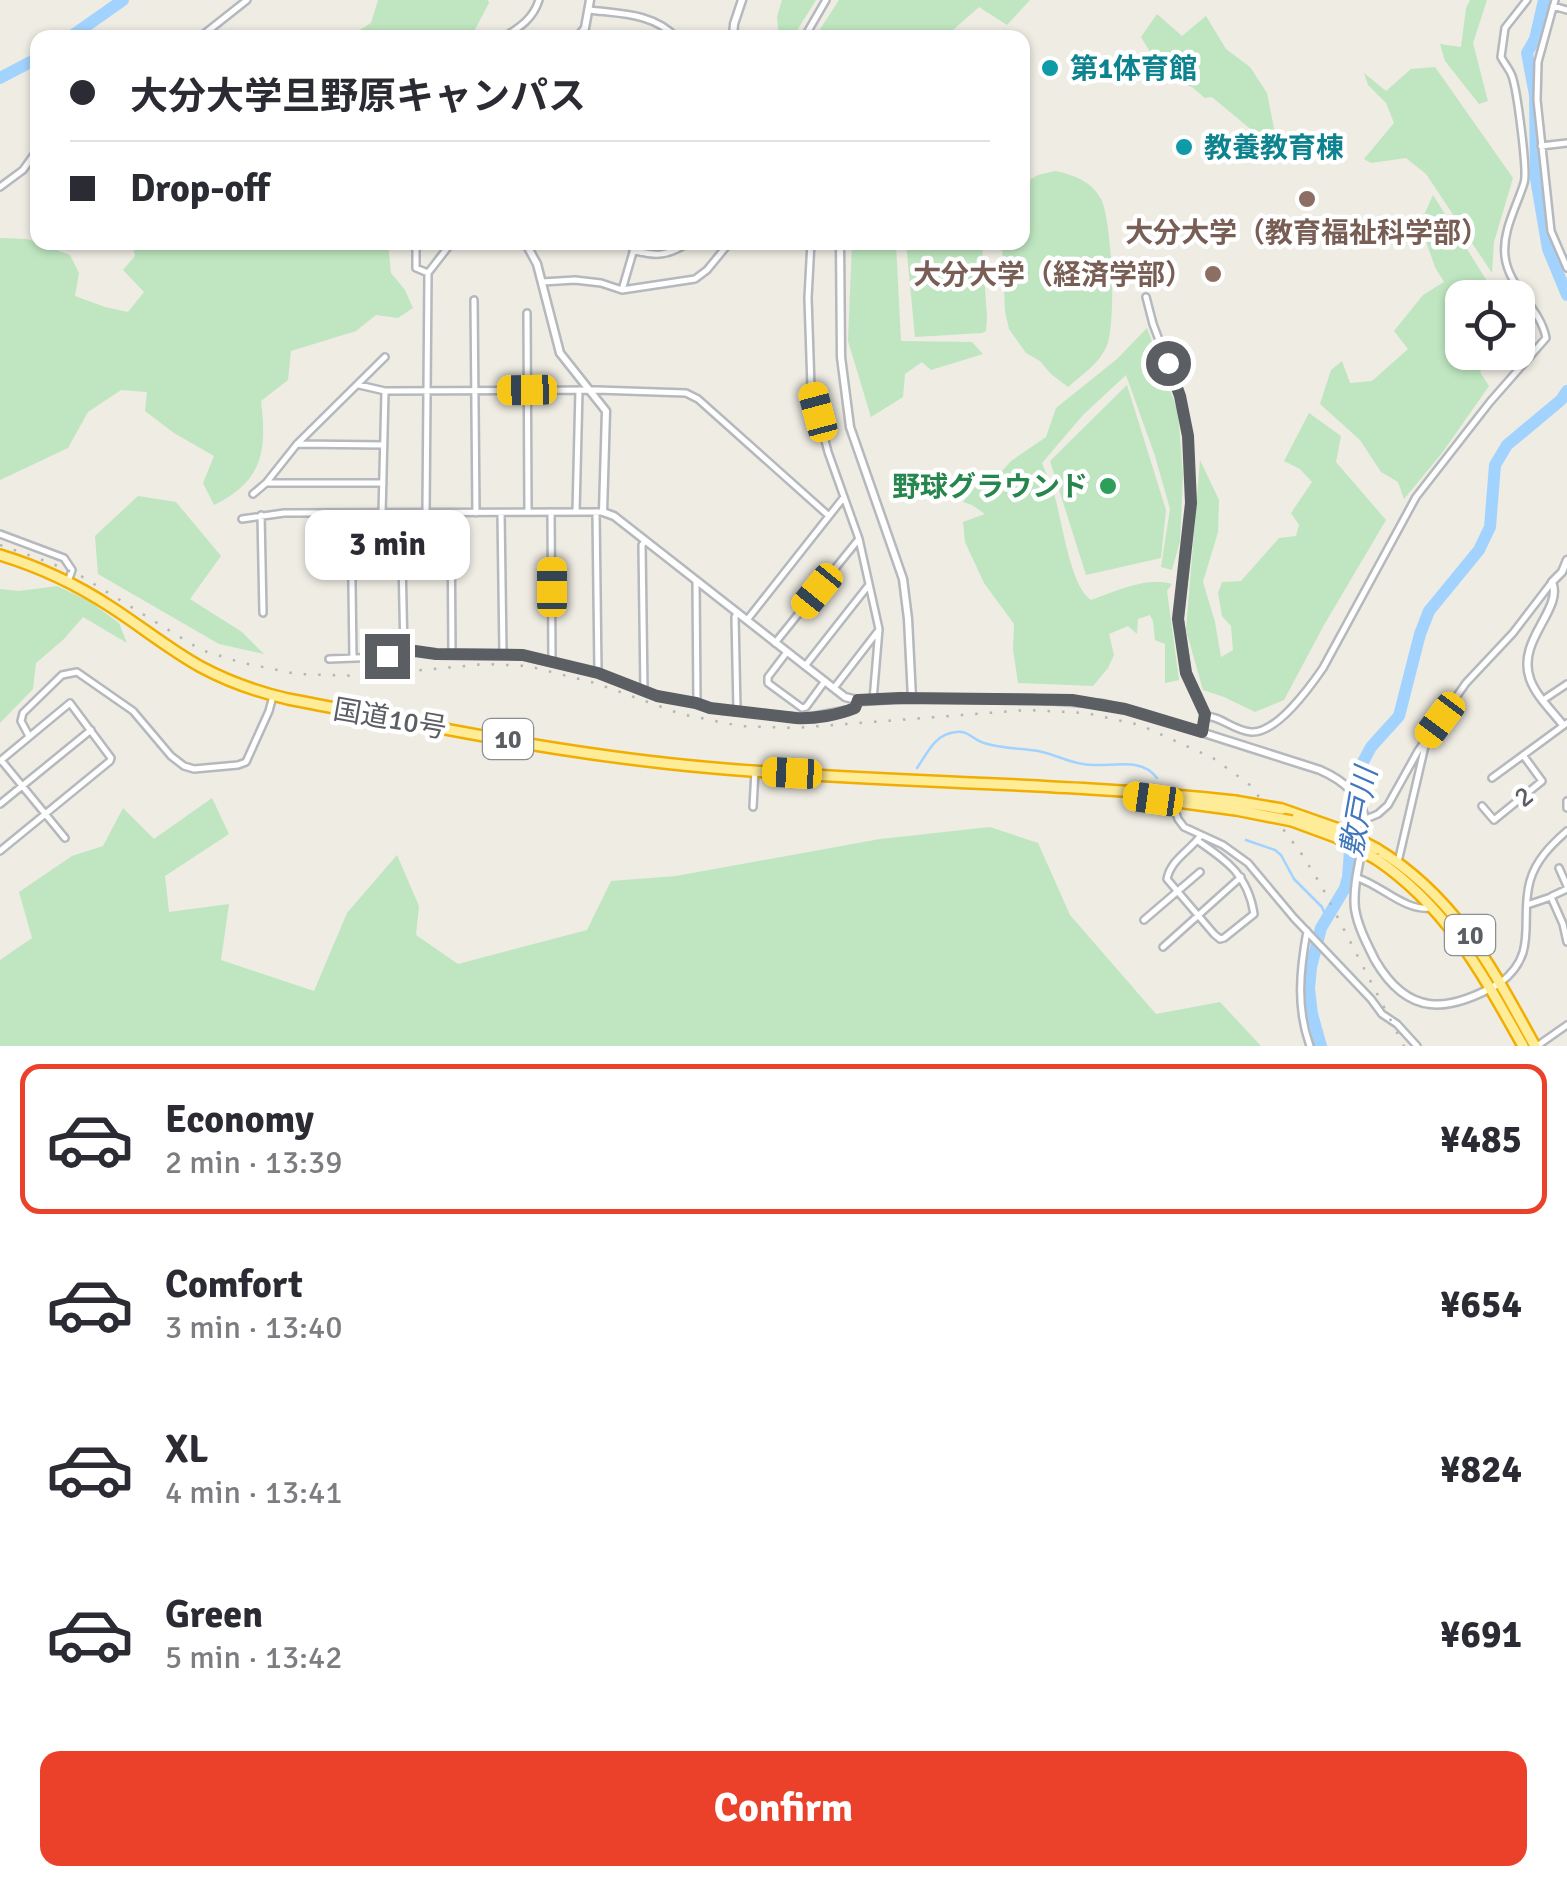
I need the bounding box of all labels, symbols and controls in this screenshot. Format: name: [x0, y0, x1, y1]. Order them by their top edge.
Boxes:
place label: 第1体育館: [1070, 52, 1197, 86]
marker: 第1体育館: [1039, 57, 1061, 79]
text: 大分大学旦野原キャンパス: [130, 73, 586, 120]
place label: 教養教育棟: [1204, 131, 1344, 165]
marker: 教養教育棟: [1173, 136, 1195, 158]
text: Drop-off: [130, 165, 270, 212]
marker: 大分大学（教育福祉科学部）: [1296, 188, 1318, 210]
place label: 大分大学（教育福祉科学部）: [1125, 216, 1489, 250]
place label: 大分大学（経済学部）: [913, 258, 1193, 292]
marker: 大分大学（経済学部）: [1202, 263, 1224, 285]
map controls: [1445, 280, 1535, 370]
button: locate: [1445, 280, 1535, 370]
route start: [1146, 341, 1191, 386]
car: [497, 374, 557, 406]
car: [796, 379, 840, 445]
place label: 野球グラウンド: [892, 470, 1088, 504]
marker: 野球グラウンド: [1097, 475, 1119, 497]
callout: 3 min: [304, 511, 470, 581]
text: 3 min: [349, 525, 426, 564]
car: [537, 557, 567, 617]
car: [786, 558, 848, 624]
route end: [365, 634, 410, 679]
car: [1410, 687, 1470, 753]
street label: 国道10号: [331, 692, 449, 746]
road number: 10: [483, 719, 533, 759]
car: [761, 756, 823, 790]
water label: 敷戸川: [1333, 762, 1386, 860]
street label: 2: [1507, 779, 1540, 815]
car: [1121, 780, 1185, 818]
road number: 10: [1445, 915, 1495, 955]
icon: car: [45, 1094, 135, 1184]
text: Economy: [165, 1096, 314, 1143]
text: ¥485: [1440, 1116, 1522, 1163]
text: 2 min · 13:39: [165, 1143, 343, 1182]
icon: car: [45, 1259, 135, 1349]
text: Comfort: [165, 1261, 303, 1308]
text: ¥654: [1440, 1281, 1522, 1328]
text: 3 min · 13:40: [165, 1308, 343, 1347]
icon: car: [45, 1424, 135, 1514]
text: XL: [165, 1426, 208, 1473]
text: ¥824: [1440, 1446, 1522, 1493]
text: 4 min · 13:41: [165, 1473, 343, 1512]
icon: car: [45, 1589, 135, 1679]
text: Green: [165, 1591, 263, 1638]
text: ¥691: [1440, 1611, 1522, 1658]
text: 5 min · 13:42: [165, 1638, 343, 1677]
button: Confirm: [40, 1751, 1527, 1866]

